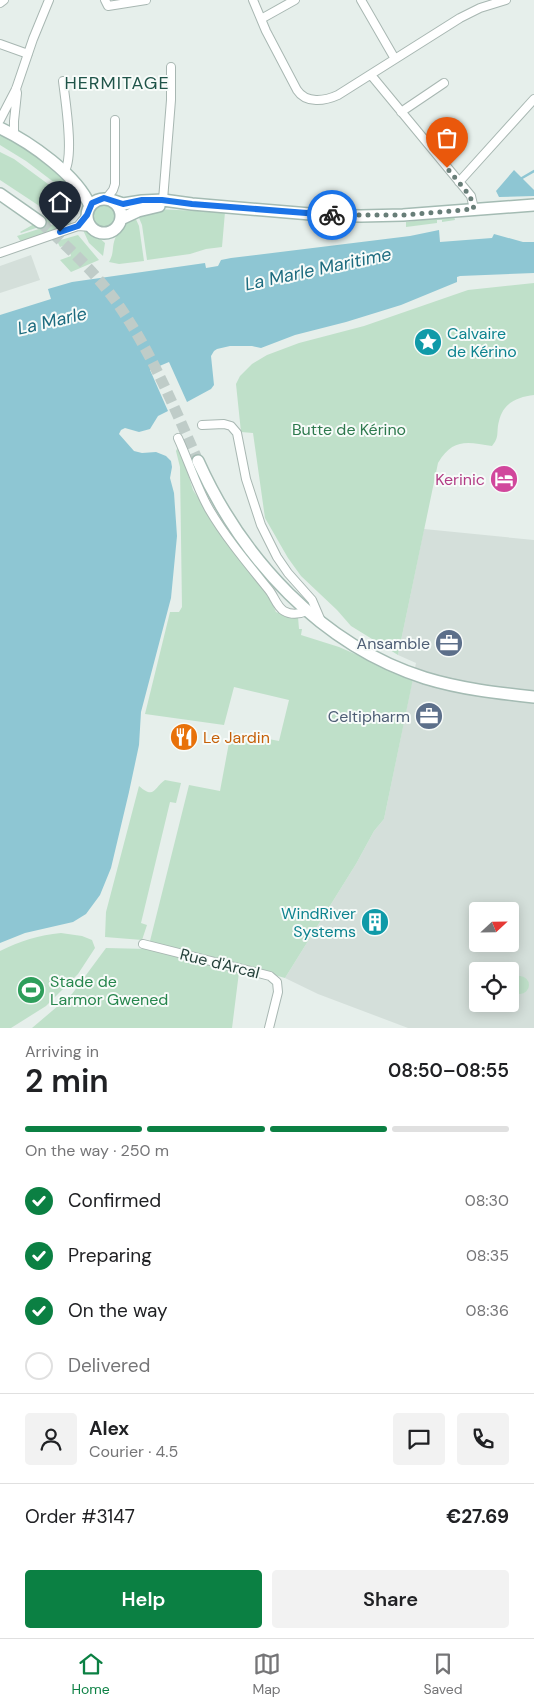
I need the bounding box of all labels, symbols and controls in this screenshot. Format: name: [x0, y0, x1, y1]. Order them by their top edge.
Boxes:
district label: HERMITAGE: [64, 71, 170, 95]
pin: [426, 117, 468, 168]
icon: bag: [433, 124, 461, 152]
pin: [39, 181, 81, 232]
icon: home: [46, 188, 74, 216]
courier: [307, 190, 357, 240]
icon: bike: [318, 201, 346, 229]
water label: La Marle Maritime: [243, 242, 393, 296]
water label: La Marle: [15, 301, 89, 341]
place label: Calvaire de Kérino: [447, 323, 517, 362]
place icon: Calvaire de Kérino: [413, 327, 443, 357]
park label: Butte de Kérino: [292, 419, 406, 440]
hotel icon: Kerinic: [489, 464, 519, 494]
place label: Kerinic: [435, 469, 485, 490]
office icon: Ansamble: [434, 628, 464, 658]
place label: Ansamble: [357, 633, 430, 654]
office icon: Celtipharm: [414, 701, 444, 731]
place label: Celtipharm: [328, 706, 410, 727]
restaurant icon: Le Jardin: [169, 722, 199, 752]
place label: Le Jardin: [203, 727, 270, 748]
north arrow: [469, 902, 519, 952]
map controls: [469, 902, 519, 1012]
place label: WindRiver Systems: [281, 903, 356, 942]
building icon: WindRiver Systems: [360, 907, 390, 937]
street label: Rue d'Arcal: [178, 943, 262, 984]
button: locate: [469, 962, 519, 1012]
place label: Stade de Larmor Gwened: [50, 971, 168, 1010]
sports icon: Stade de Larmor Gwened: [16, 975, 46, 1005]
text: Arriving in: [25, 1041, 99, 1062]
text: 08:50–08:55: [388, 1058, 509, 1083]
text: 2 min: [25, 1060, 109, 1102]
text: On the way · 250 m: [25, 1140, 169, 1161]
icon: check: [25, 1187, 53, 1215]
text: Confirmed: [68, 1188, 161, 1213]
text: 08:30: [465, 1190, 509, 1211]
icon: check: [25, 1242, 53, 1270]
text: Preparing: [68, 1243, 152, 1268]
text: 08:35: [466, 1245, 509, 1266]
icon: check: [25, 1297, 53, 1325]
text: On the way: [68, 1298, 168, 1323]
text: 08:36: [466, 1300, 509, 1321]
text: Delivered: [68, 1353, 150, 1378]
button: person: [25, 1413, 77, 1465]
button: chat: [393, 1413, 445, 1465]
button: phone: [457, 1413, 509, 1465]
text: Alex: [89, 1416, 129, 1441]
text: Courier · 4.5: [89, 1441, 178, 1462]
text: Order #3147: [25, 1504, 135, 1529]
text: €27.69: [446, 1504, 509, 1529]
button: Help: [25, 1570, 262, 1628]
button: Share: [272, 1570, 509, 1628]
tab: Home: [71, 1650, 110, 1698]
tab: Map: [252, 1650, 281, 1698]
tab: Saved: [423, 1650, 463, 1698]

